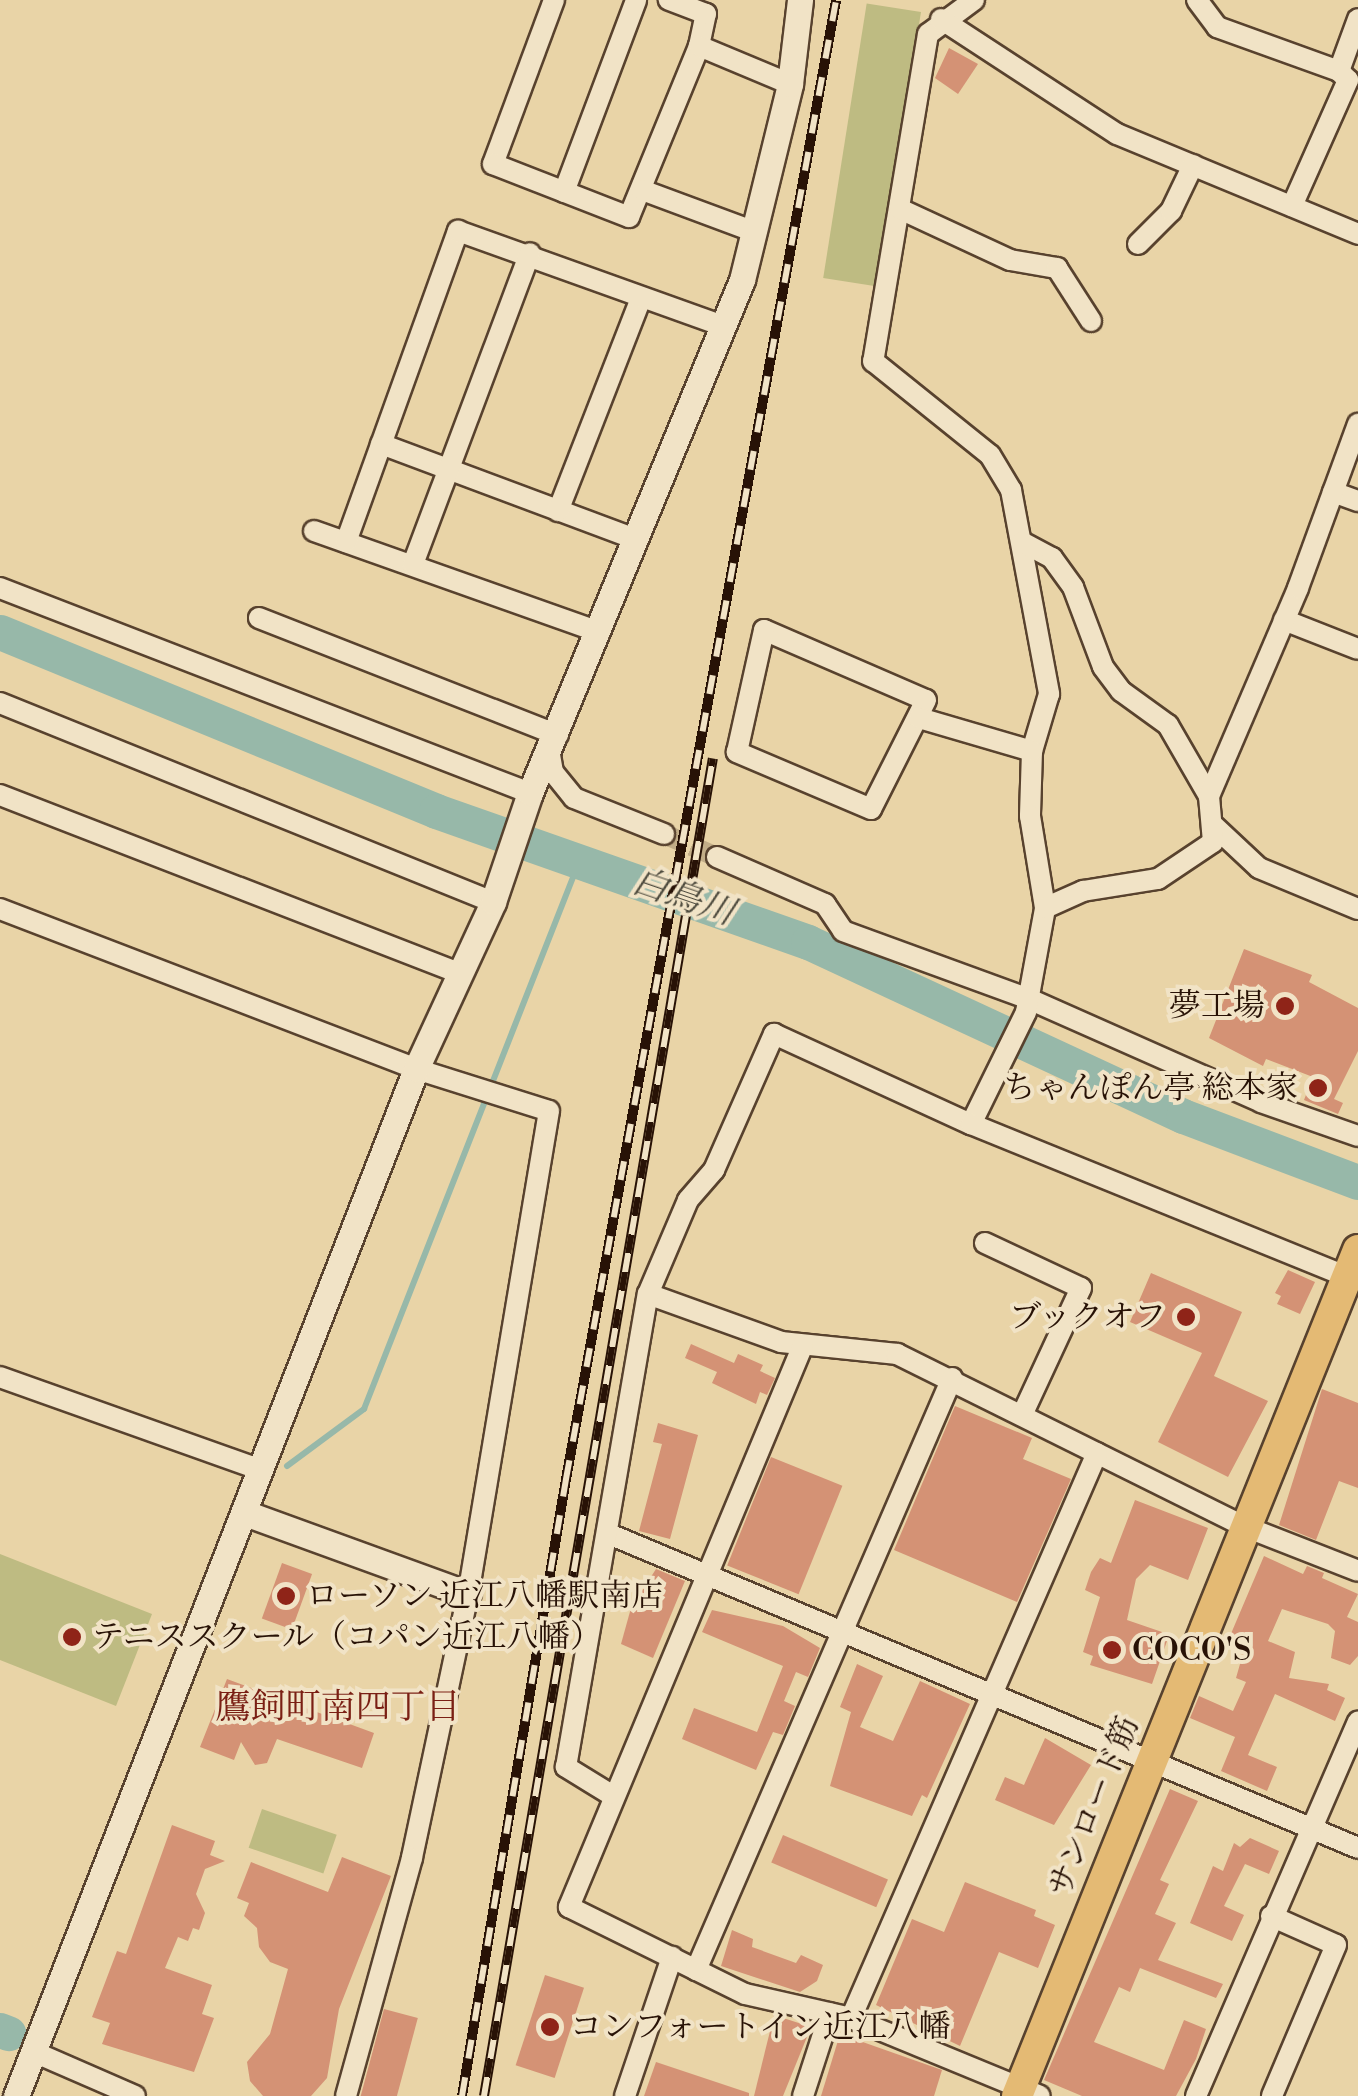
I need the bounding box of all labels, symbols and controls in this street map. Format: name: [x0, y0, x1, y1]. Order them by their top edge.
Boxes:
water label: 白鳥川: [627, 861, 739, 935]
place label: 夢工場: [1169, 987, 1265, 1025]
marker: 夢工場: [1274, 995, 1296, 1017]
place label: ちゃんぽん亭 総本家: [1003, 1069, 1298, 1107]
marker: ちゃんぽん亭 総本家: [1307, 1077, 1329, 1099]
place label: ブックオフ: [1006, 1298, 1166, 1336]
marker: ブックオフ: [1175, 1306, 1197, 1328]
place label: ローソン 近江八幡駅南店: [306, 1577, 665, 1615]
marker: ローソン 近江八幡駅南店: [275, 1585, 297, 1607]
place label: テニススクール（コパン近江八幡）: [92, 1618, 604, 1656]
marker: テニススクール（コパン近江八幡）: [61, 1626, 83, 1648]
place label: COCO'S: [1132, 1631, 1251, 1669]
marker: COCO'S: [1101, 1639, 1123, 1661]
district label: 鷹飼町南四丁目: [216, 1687, 460, 1729]
street label: サンロード筋: [1040, 1711, 1148, 1903]
place label: コンフォートイン近江八幡: [570, 2008, 954, 2046]
marker: コンフォートイン近江八幡: [539, 2016, 561, 2038]

